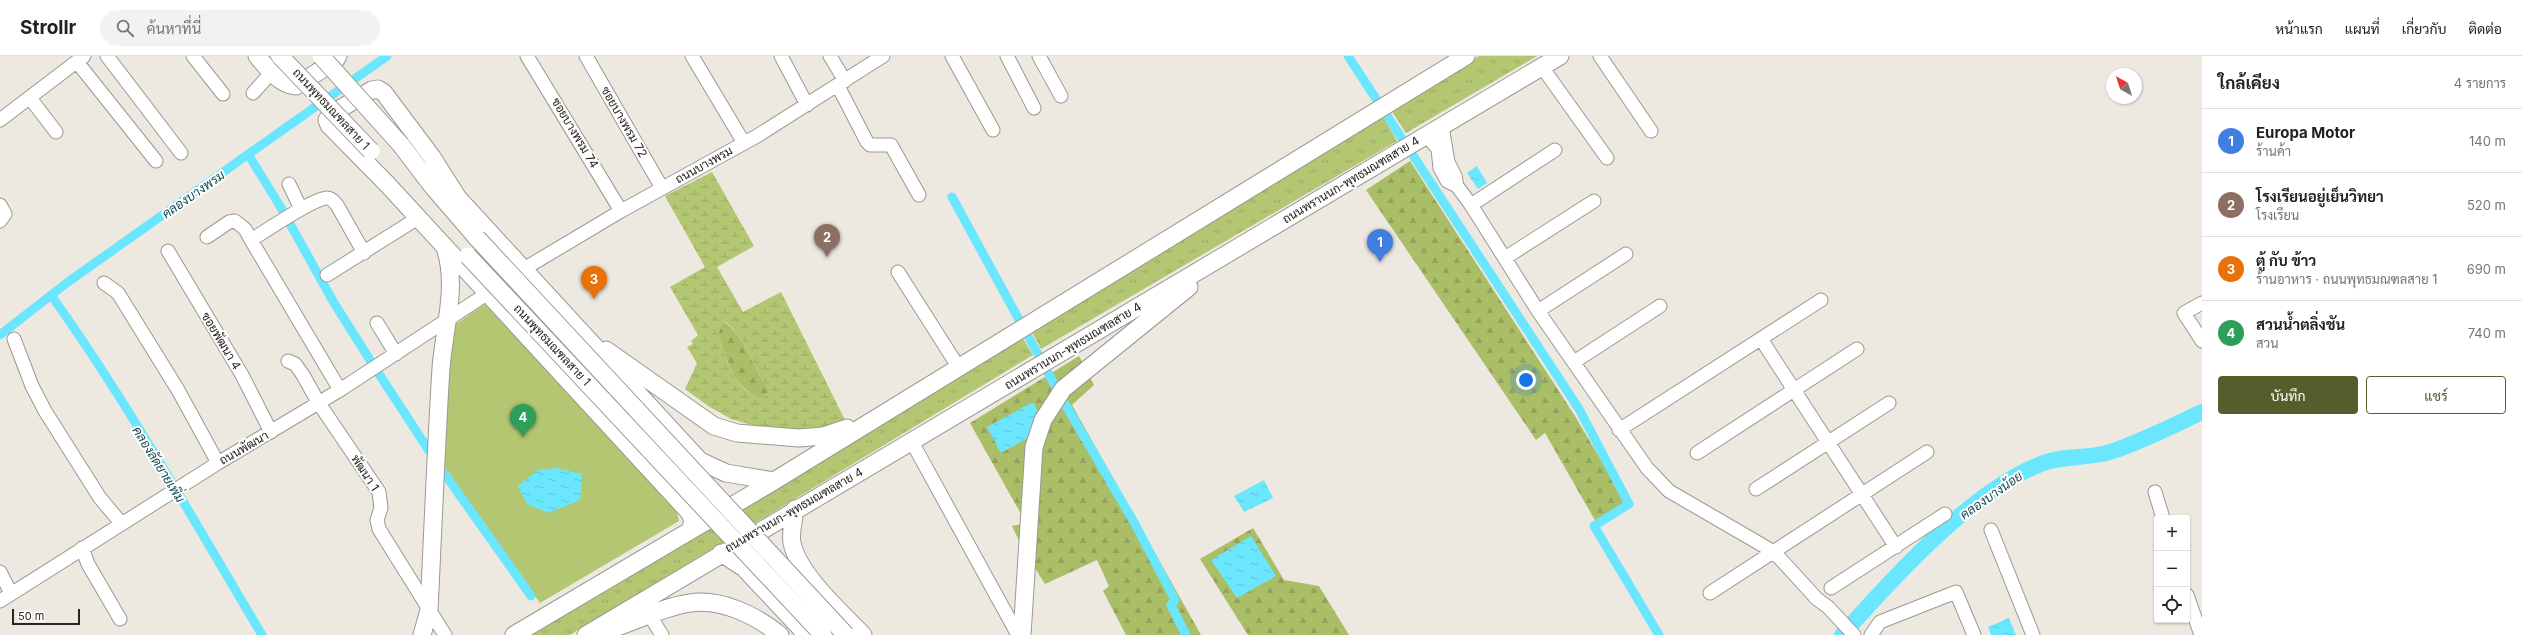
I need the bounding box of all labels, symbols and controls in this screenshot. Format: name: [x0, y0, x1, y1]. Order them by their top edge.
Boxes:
search box: [100, 10, 380, 46]
text: Strollr: [20, 16, 76, 39]
icon: search: [114, 17, 136, 39]
text: ค้นหาที่นี่: [146, 19, 201, 38]
text: หน้าแรก: [2275, 20, 2323, 37]
text: แผนที่: [2345, 20, 2380, 37]
text: เกี่ยวกับ: [2402, 20, 2446, 37]
text: ติดต่อ: [2468, 20, 2502, 37]
street label: ถนนพุทธมณฑลสาย 1: [288, 65, 373, 154]
north arrow: [2106, 68, 2142, 104]
text: ใกล้เคียง: [2218, 73, 2280, 93]
text: 4 รายการ: [2454, 75, 2506, 91]
street label: ซอยบางพรม 72: [598, 84, 651, 160]
street label: ซอยบางพรม 74: [549, 95, 602, 171]
text: Europa Motor: [2256, 123, 2355, 142]
street label: ถนนพรานนก-พุทธมณฑลสาย 4: [1280, 133, 1423, 228]
text: 1: [2228, 133, 2234, 149]
text: 140 m: [2469, 133, 2506, 149]
street label: ถนนบางพรม: [673, 143, 735, 186]
text: ร้านค้า: [2256, 143, 2291, 159]
water label: คลองบางพรม: [158, 166, 228, 222]
text: โรงเรียนอยู่เย็นวิทยา: [2256, 187, 2384, 206]
text: 2: [2227, 197, 2235, 213]
text: 520 m: [2467, 197, 2506, 213]
text: โรงเรียน: [2256, 207, 2299, 223]
pin: 2: [814, 224, 840, 257]
pin: 1: [1367, 229, 1393, 262]
text: ตู้ กับ ข้าว: [2256, 251, 2316, 270]
text: 3: [2227, 261, 2235, 277]
text: 690 m: [2467, 261, 2506, 277]
pin: 3: [581, 266, 607, 299]
text: ร้านอาหาร · ถนนพุทธมณฑลสาย 1: [2256, 271, 2438, 287]
street label: ถนนพรานนก-พุทธมณฑลสาย 4: [1002, 299, 1145, 394]
street label: ถนนพุทธมณฑลสาย 1: [509, 301, 594, 390]
street label: ซอยพัฒนา 4: [198, 309, 245, 372]
text: สวนน้ำตลิ่งชัน: [2256, 315, 2345, 334]
text: 4: [2227, 325, 2235, 341]
text: 740 m: [2468, 325, 2506, 341]
text: สวน: [2256, 335, 2278, 351]
your location: [1516, 370, 1536, 390]
button: บันทึก: [2218, 376, 2358, 414]
button: แชร์: [2366, 376, 2506, 414]
pin: 4: [510, 404, 536, 437]
water label: คลองลัดยายเพิ่ม: [129, 421, 192, 505]
street label: ถนนพัฒนา: [216, 427, 271, 468]
street label: พัฒนา 1: [348, 452, 383, 494]
street label: ถนนพรานนก-พุทธมณฑลสาย 4: [722, 464, 867, 557]
water label: คลองบางน้อย: [1957, 467, 2026, 522]
map controls: [2154, 515, 2190, 623]
button: +: [2154, 515, 2190, 551]
button: −: [2154, 551, 2190, 587]
button: locate: [2154, 587, 2190, 623]
scale bar: [12, 607, 80, 626]
text: 50 m: [18, 609, 44, 623]

